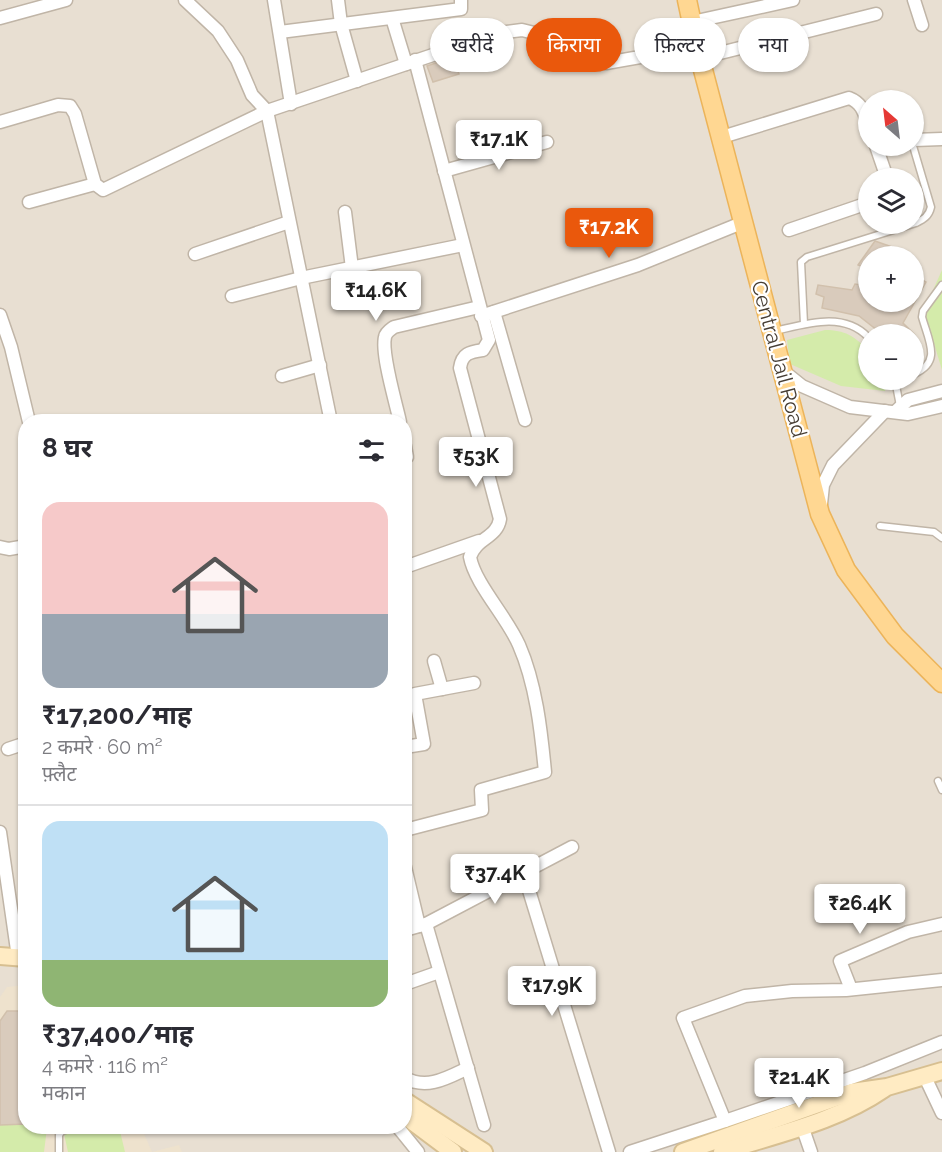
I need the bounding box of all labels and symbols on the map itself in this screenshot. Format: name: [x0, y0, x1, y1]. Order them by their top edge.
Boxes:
north arrow: [858, 90, 924, 156]
pin: ₹17.1K: [450, 120, 548, 171]
pin: ₹17.2K: [560, 208, 658, 259]
pin: ₹14.6K: [327, 271, 425, 322]
street label: Central Jail Road: [747, 278, 812, 440]
pin: ₹53K: [440, 437, 512, 488]
pin: ₹37.4K: [446, 854, 544, 905]
pin: ₹26.4K: [811, 884, 909, 935]
pin: ₹17.9K: [503, 966, 601, 1017]
pin: ₹21.4K: [750, 1058, 848, 1109]

